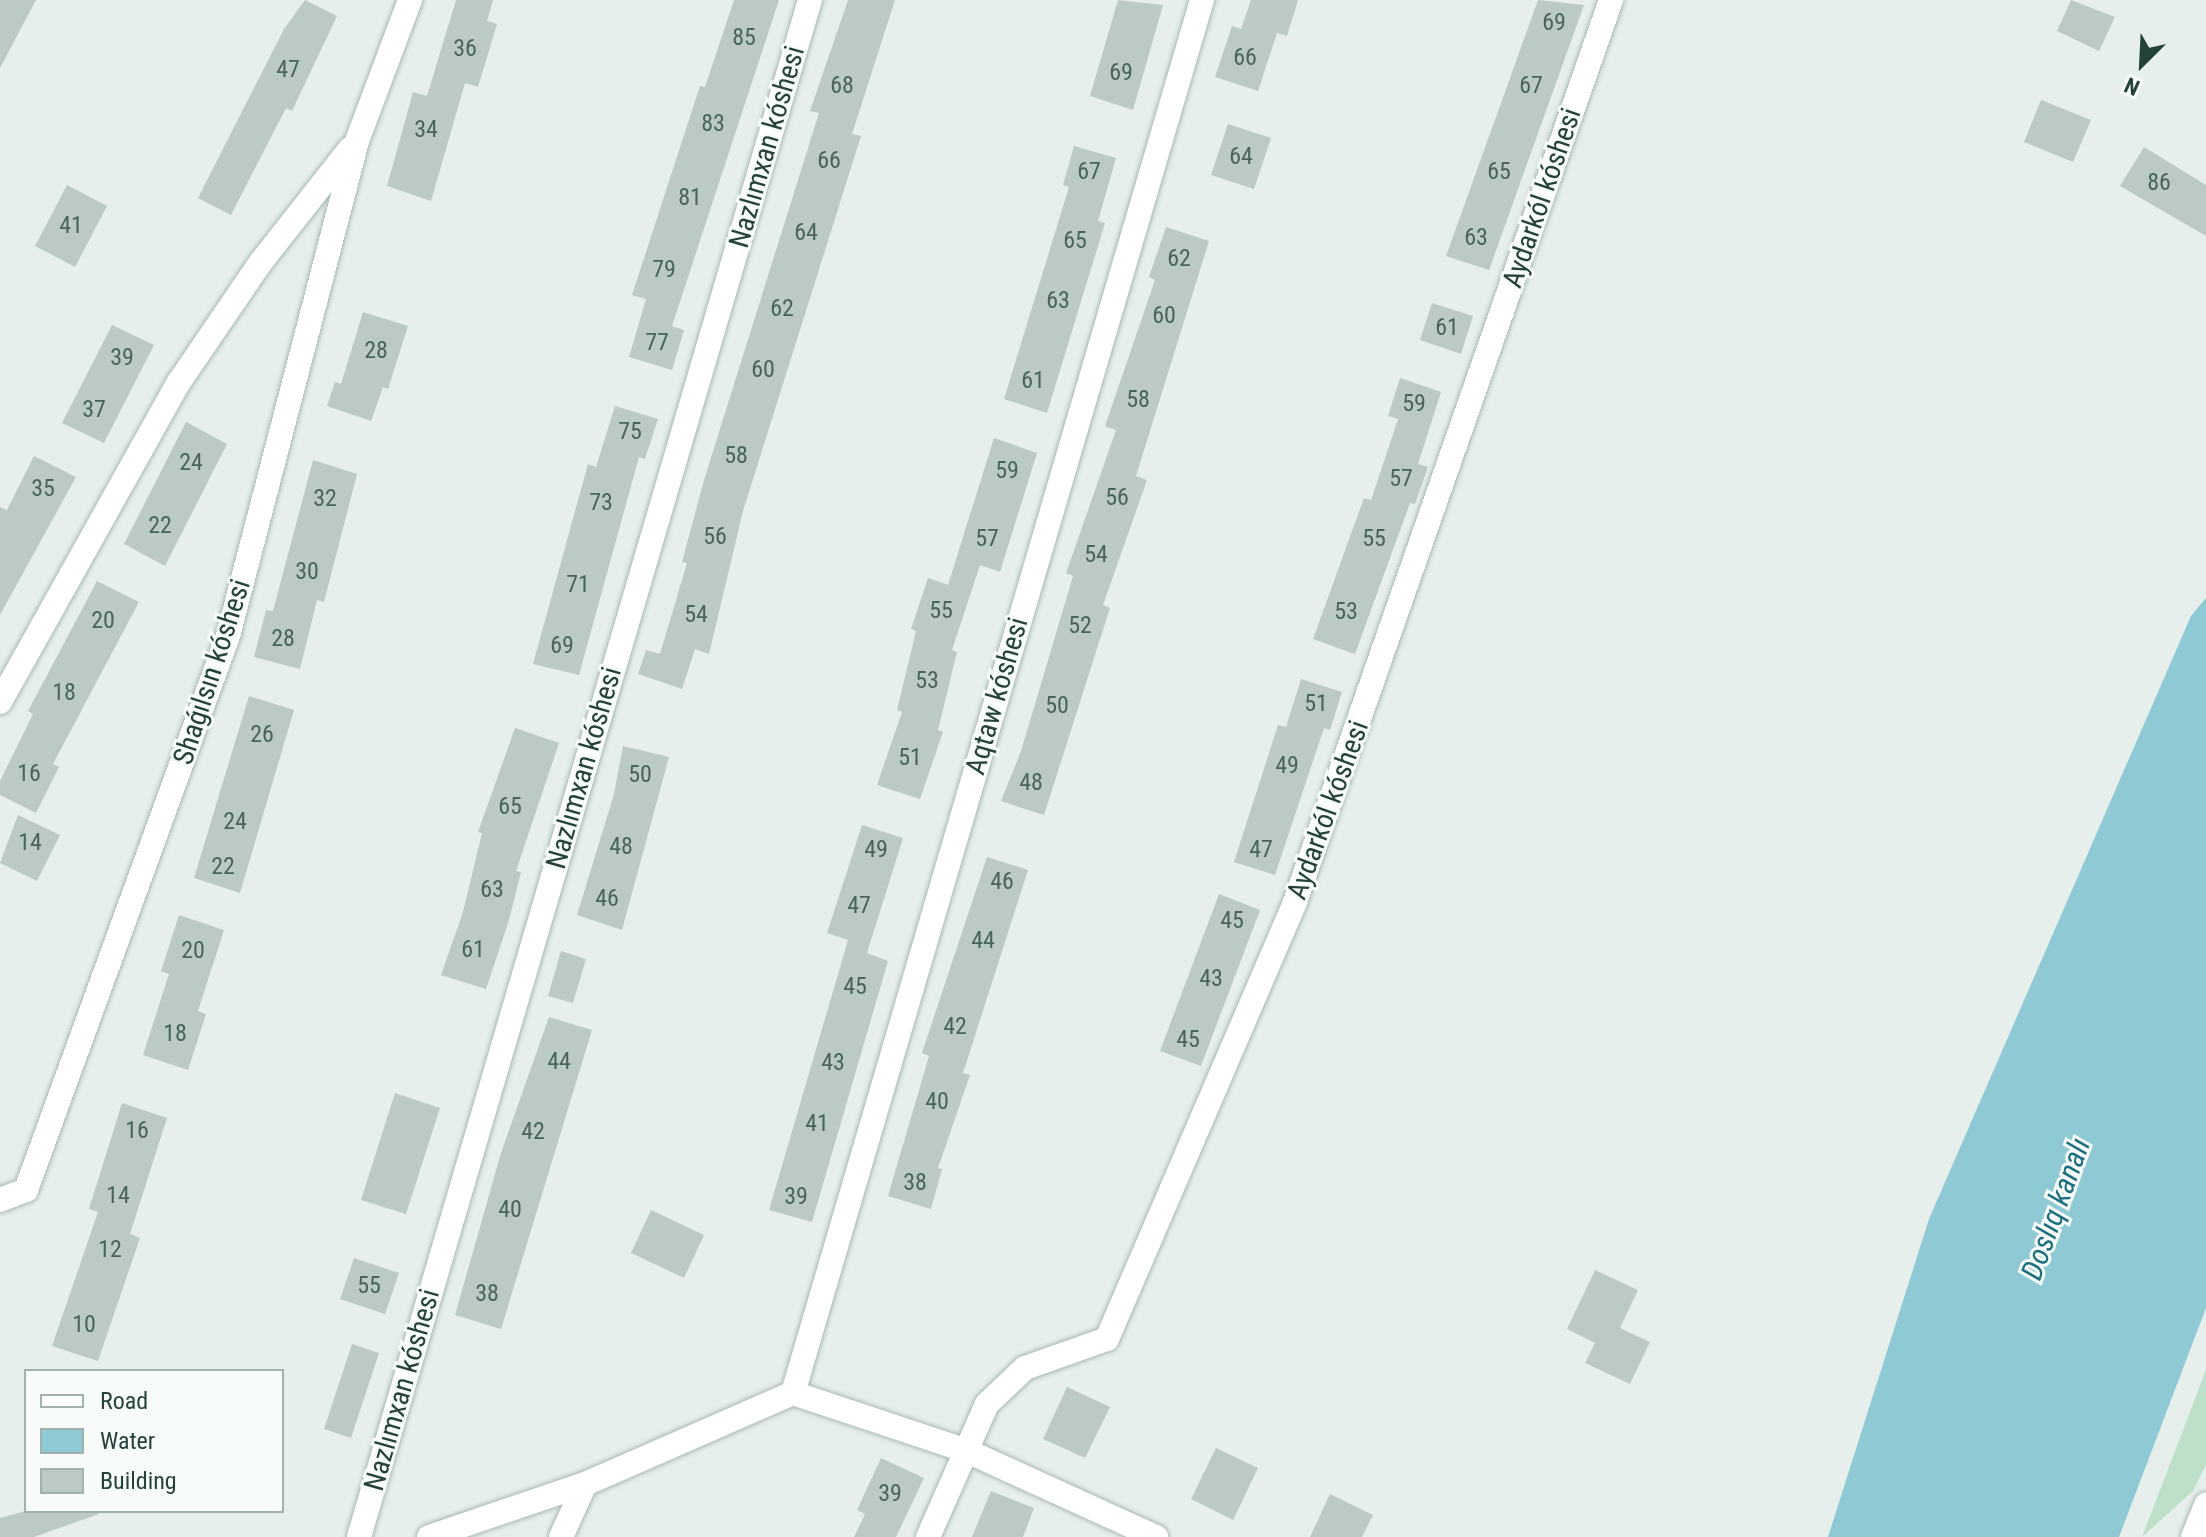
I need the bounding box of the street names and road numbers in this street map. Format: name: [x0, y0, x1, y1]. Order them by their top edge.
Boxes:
street label: Nazlımxan kóshesi: [722, 42, 812, 252]
street label: Aydarkól kóshesi: [1496, 104, 1588, 292]
street label: Shaǵılsın kóshesi: [166, 575, 258, 769]
street label: Aqtaw kóshesi: [959, 614, 1035, 778]
street label: Nazlımxan kóshesi: [539, 663, 629, 873]
street label: Aydarkól kóshesi: [1280, 716, 1376, 904]
street label: Nazlımxan kóshesi: [357, 1285, 447, 1495]

